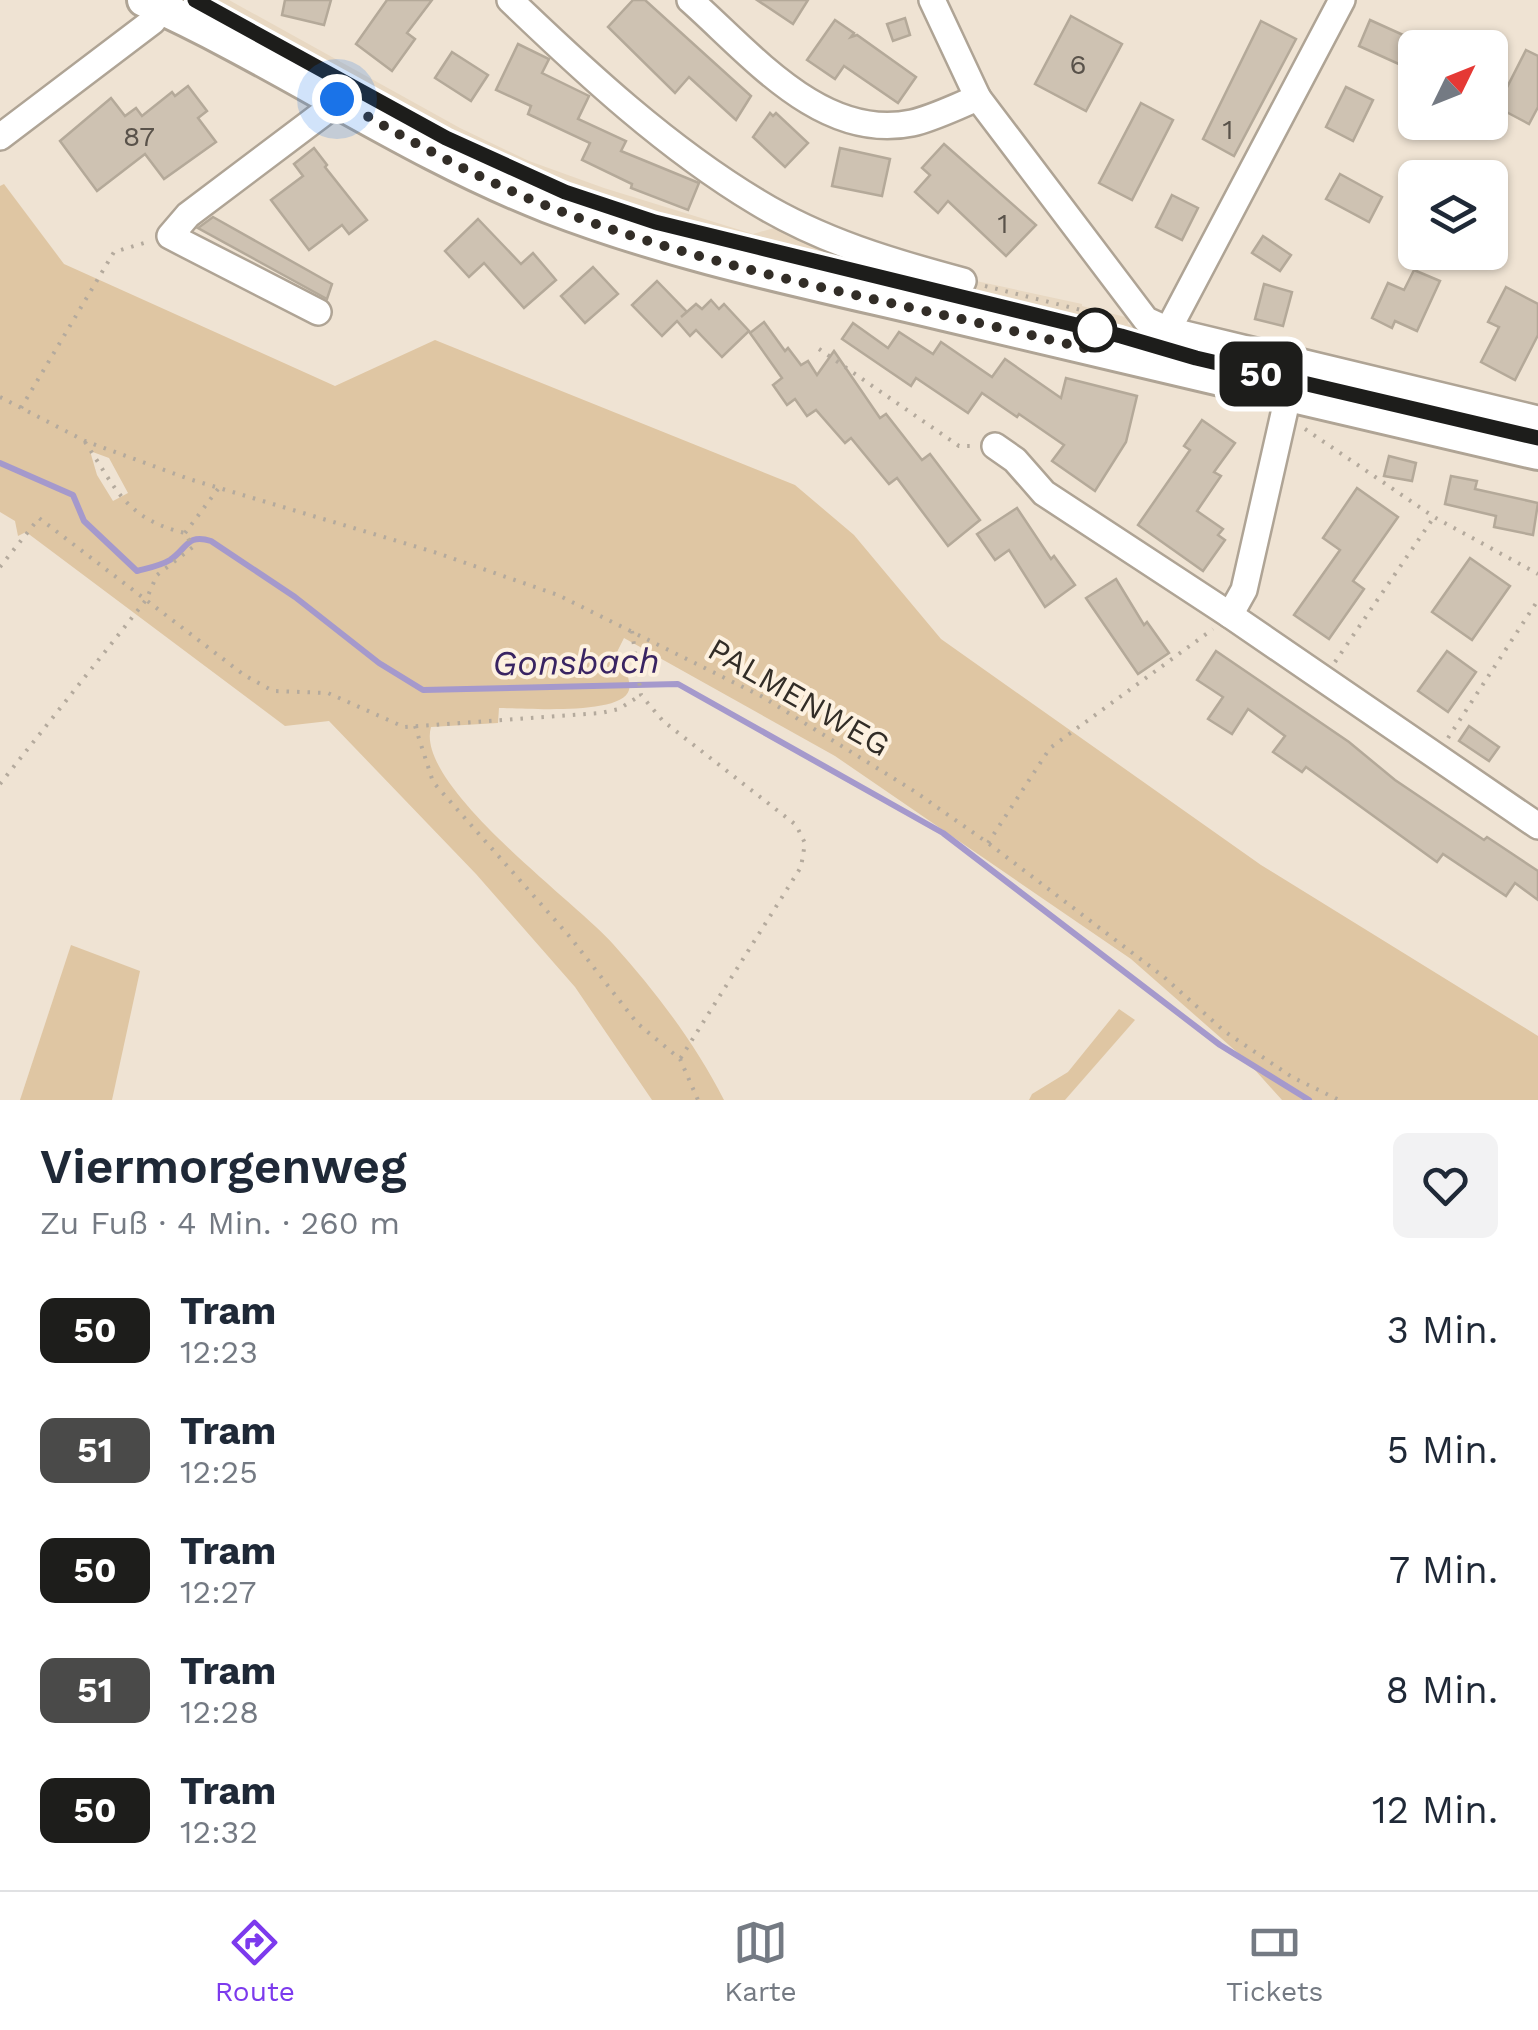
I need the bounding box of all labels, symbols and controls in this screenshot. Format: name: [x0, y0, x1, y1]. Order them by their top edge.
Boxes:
north arrow: [1398, 30, 1508, 140]
map controls: [1398, 30, 1508, 270]
house number: 6: [1069, 48, 1087, 81]
your location: [312, 74, 362, 124]
house number: 1: [1223, 113, 1233, 146]
house number: 87: [123, 120, 155, 153]
button: layers: [1398, 160, 1508, 270]
house number: 1: [998, 207, 1008, 240]
unlabelled marker: [1074, 309, 1116, 351]
line badge: 50: [1216, 342, 1306, 406]
text: 50: [1240, 353, 1282, 395]
street label: PALMENWEG: [701, 630, 897, 764]
water label: Gonsbach: [492, 640, 660, 684]
button: heart: [1393, 1133, 1498, 1238]
text: Viermorgenweg: [40, 1138, 407, 1195]
text: Zu Fuß · 4 Min. · 260 m: [40, 1204, 400, 1242]
text: Tram: [180, 1289, 276, 1333]
text: 3 Min.: [1387, 1308, 1498, 1352]
text: 50: [74, 1309, 116, 1351]
text: 12:23: [180, 1333, 258, 1371]
text: Tram: [180, 1409, 276, 1453]
text: 5 Min.: [1387, 1428, 1498, 1472]
text: 51: [77, 1429, 113, 1471]
text: 12:25: [180, 1453, 258, 1491]
text: Tram: [180, 1529, 276, 1573]
text: 7 Min.: [1389, 1548, 1498, 1592]
text: 50: [74, 1549, 116, 1591]
text: 12:27: [180, 1573, 257, 1611]
text: Tram: [180, 1649, 276, 1693]
text: 8 Min.: [1385, 1668, 1498, 1712]
text: 51: [77, 1669, 113, 1711]
text: 12:28: [180, 1693, 259, 1731]
text: Tram: [180, 1769, 276, 1813]
text: 12 Min.: [1372, 1788, 1498, 1832]
text: 50: [74, 1789, 116, 1831]
text: 12:32: [180, 1813, 258, 1851]
tab: Route: [215, 1915, 295, 2008]
tab: Karte: [724, 1915, 797, 2008]
tab: Tickets: [1226, 1915, 1323, 2008]

